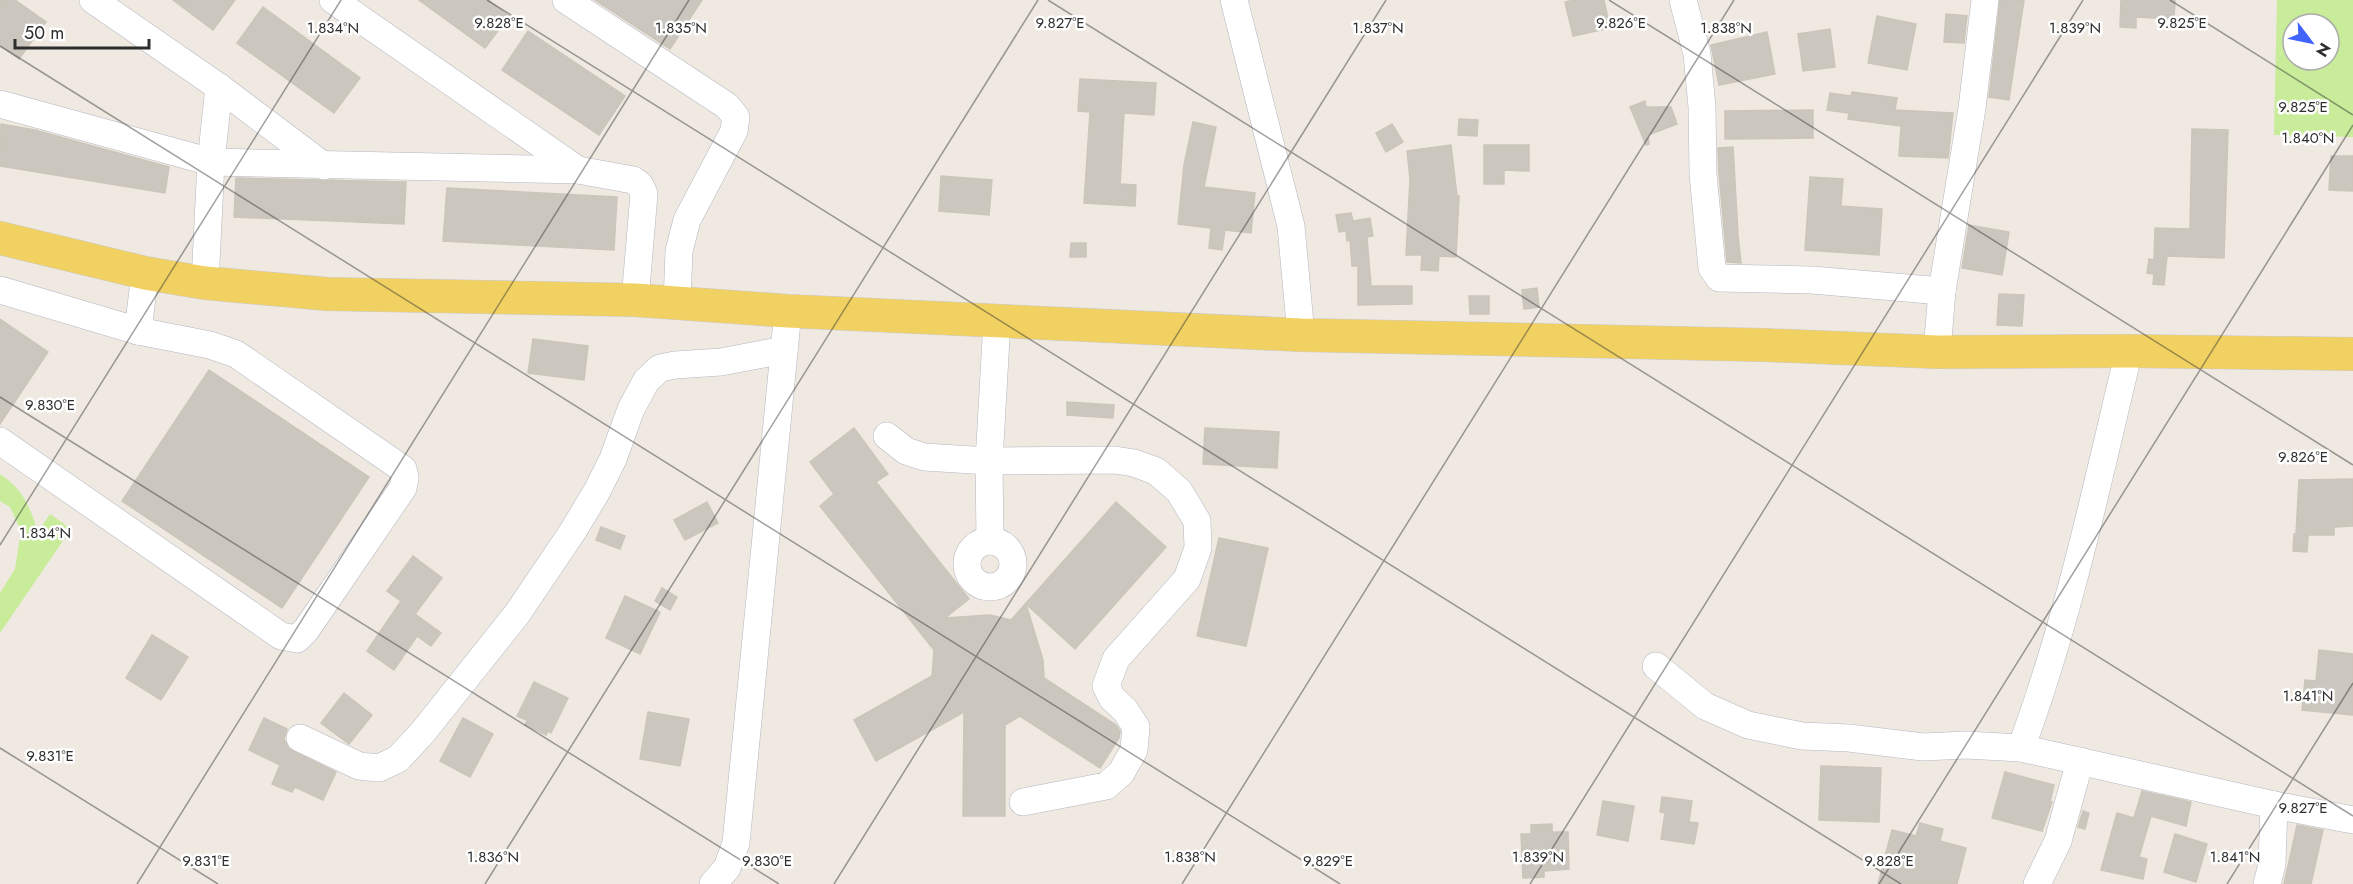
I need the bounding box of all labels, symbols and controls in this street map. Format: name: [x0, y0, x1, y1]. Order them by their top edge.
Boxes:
scale bar: [15, 12, 148, 50]
text: 9.828°E: [474, 12, 524, 34]
text: 9.827°E: [1035, 12, 1085, 34]
text: 9.826°E: [1596, 12, 1646, 34]
text: 9.825°E: [2157, 12, 2207, 34]
north arrow: [2281, 12, 2341, 72]
text: 1.834°N: [307, 17, 359, 39]
text: 1.835°N: [655, 17, 707, 39]
text: 1.837°N: [1352, 17, 1404, 39]
text: 1.838°N: [1700, 17, 1752, 39]
text: 1.839°N: [2049, 17, 2101, 39]
text: 50 m: [24, 20, 64, 46]
text: N: [2310, 38, 2336, 61]
text: 9.825°E: [2278, 96, 2328, 118]
text: 1.840°N: [2282, 127, 2334, 149]
text: 9.830°E: [25, 394, 75, 416]
text: 9.826°E: [2278, 446, 2328, 468]
text: 1.834°N: [19, 522, 71, 544]
text: 1.841°N: [2283, 685, 2333, 707]
text: 9.831°E: [26, 745, 74, 767]
text: 9.827°E: [2278, 797, 2328, 819]
text: 1.836°N: [467, 846, 519, 868]
text: 1.838°N: [1164, 846, 1216, 868]
text: 1.839°N: [1512, 846, 1564, 868]
text: 1.841°N: [2210, 846, 2260, 868]
text: 9.831°E: [182, 850, 230, 872]
text: 9.830°E: [742, 850, 792, 872]
text: 9.829°E: [1303, 850, 1353, 872]
text: 9.828°E: [1864, 850, 1914, 872]

